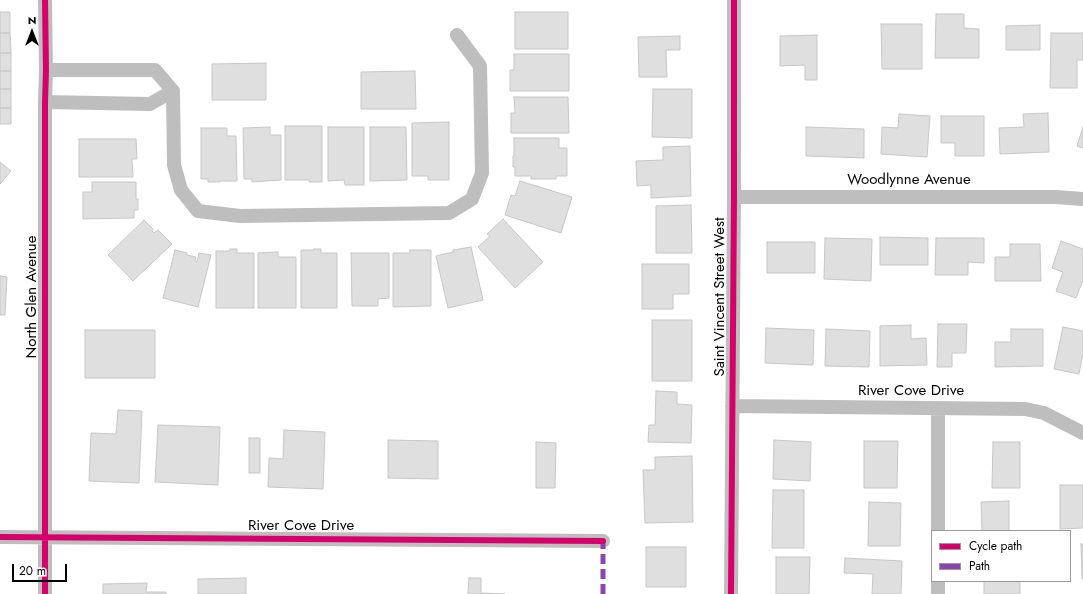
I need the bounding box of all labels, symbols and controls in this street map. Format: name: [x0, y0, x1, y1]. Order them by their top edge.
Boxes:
north arrow: [12, 12, 52, 52]
text: N: [28, 12, 36, 28]
street label: Woodlynne Avenue: [847, 171, 971, 189]
street label: Saint Vincent Street West: [711, 217, 729, 377]
street label: North Glen Avenue: [23, 236, 41, 358]
street label: River Cove Drive: [858, 382, 964, 400]
street label: River Cove Drive: [248, 517, 354, 535]
legend: [931, 530, 1071, 582]
text: Cycle path: [969, 537, 1022, 555]
scale bar: [14, 556, 69, 582]
text: Path: [969, 557, 990, 575]
text: 20 m: [19, 562, 46, 580]

